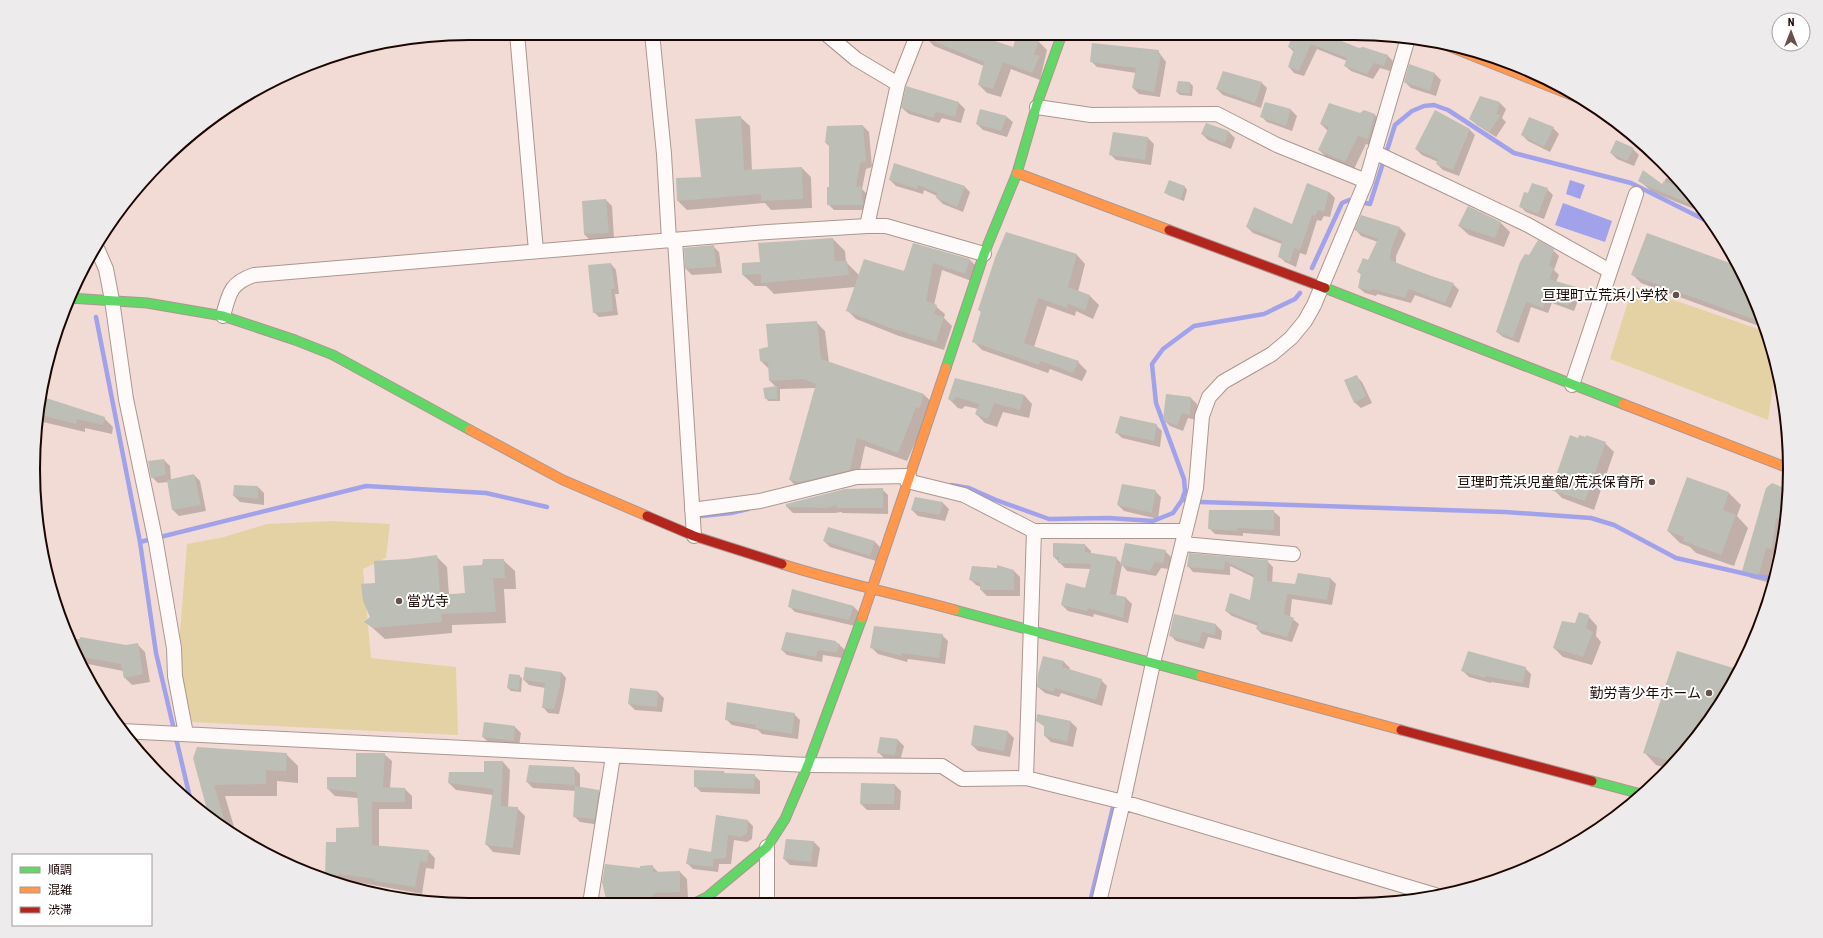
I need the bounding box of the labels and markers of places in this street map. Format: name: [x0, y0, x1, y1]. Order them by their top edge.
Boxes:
place label: 亘理町立荒浜小学校: [1542, 287, 1668, 303]
marker: 亘理町立荒浜小学校: [1671, 290, 1681, 300]
place label: 亘理町荒浜児童館/荒浜保育所: [1457, 474, 1644, 490]
marker: 亘理町荒浜児童館/荒浜保育所: [1647, 477, 1657, 487]
place label: 當光寺: [407, 593, 449, 609]
marker: 當光寺: [394, 596, 404, 606]
place label: 勤労青少年ホーム: [1589, 685, 1701, 701]
marker: 勤労青少年ホーム: [1704, 688, 1714, 698]

